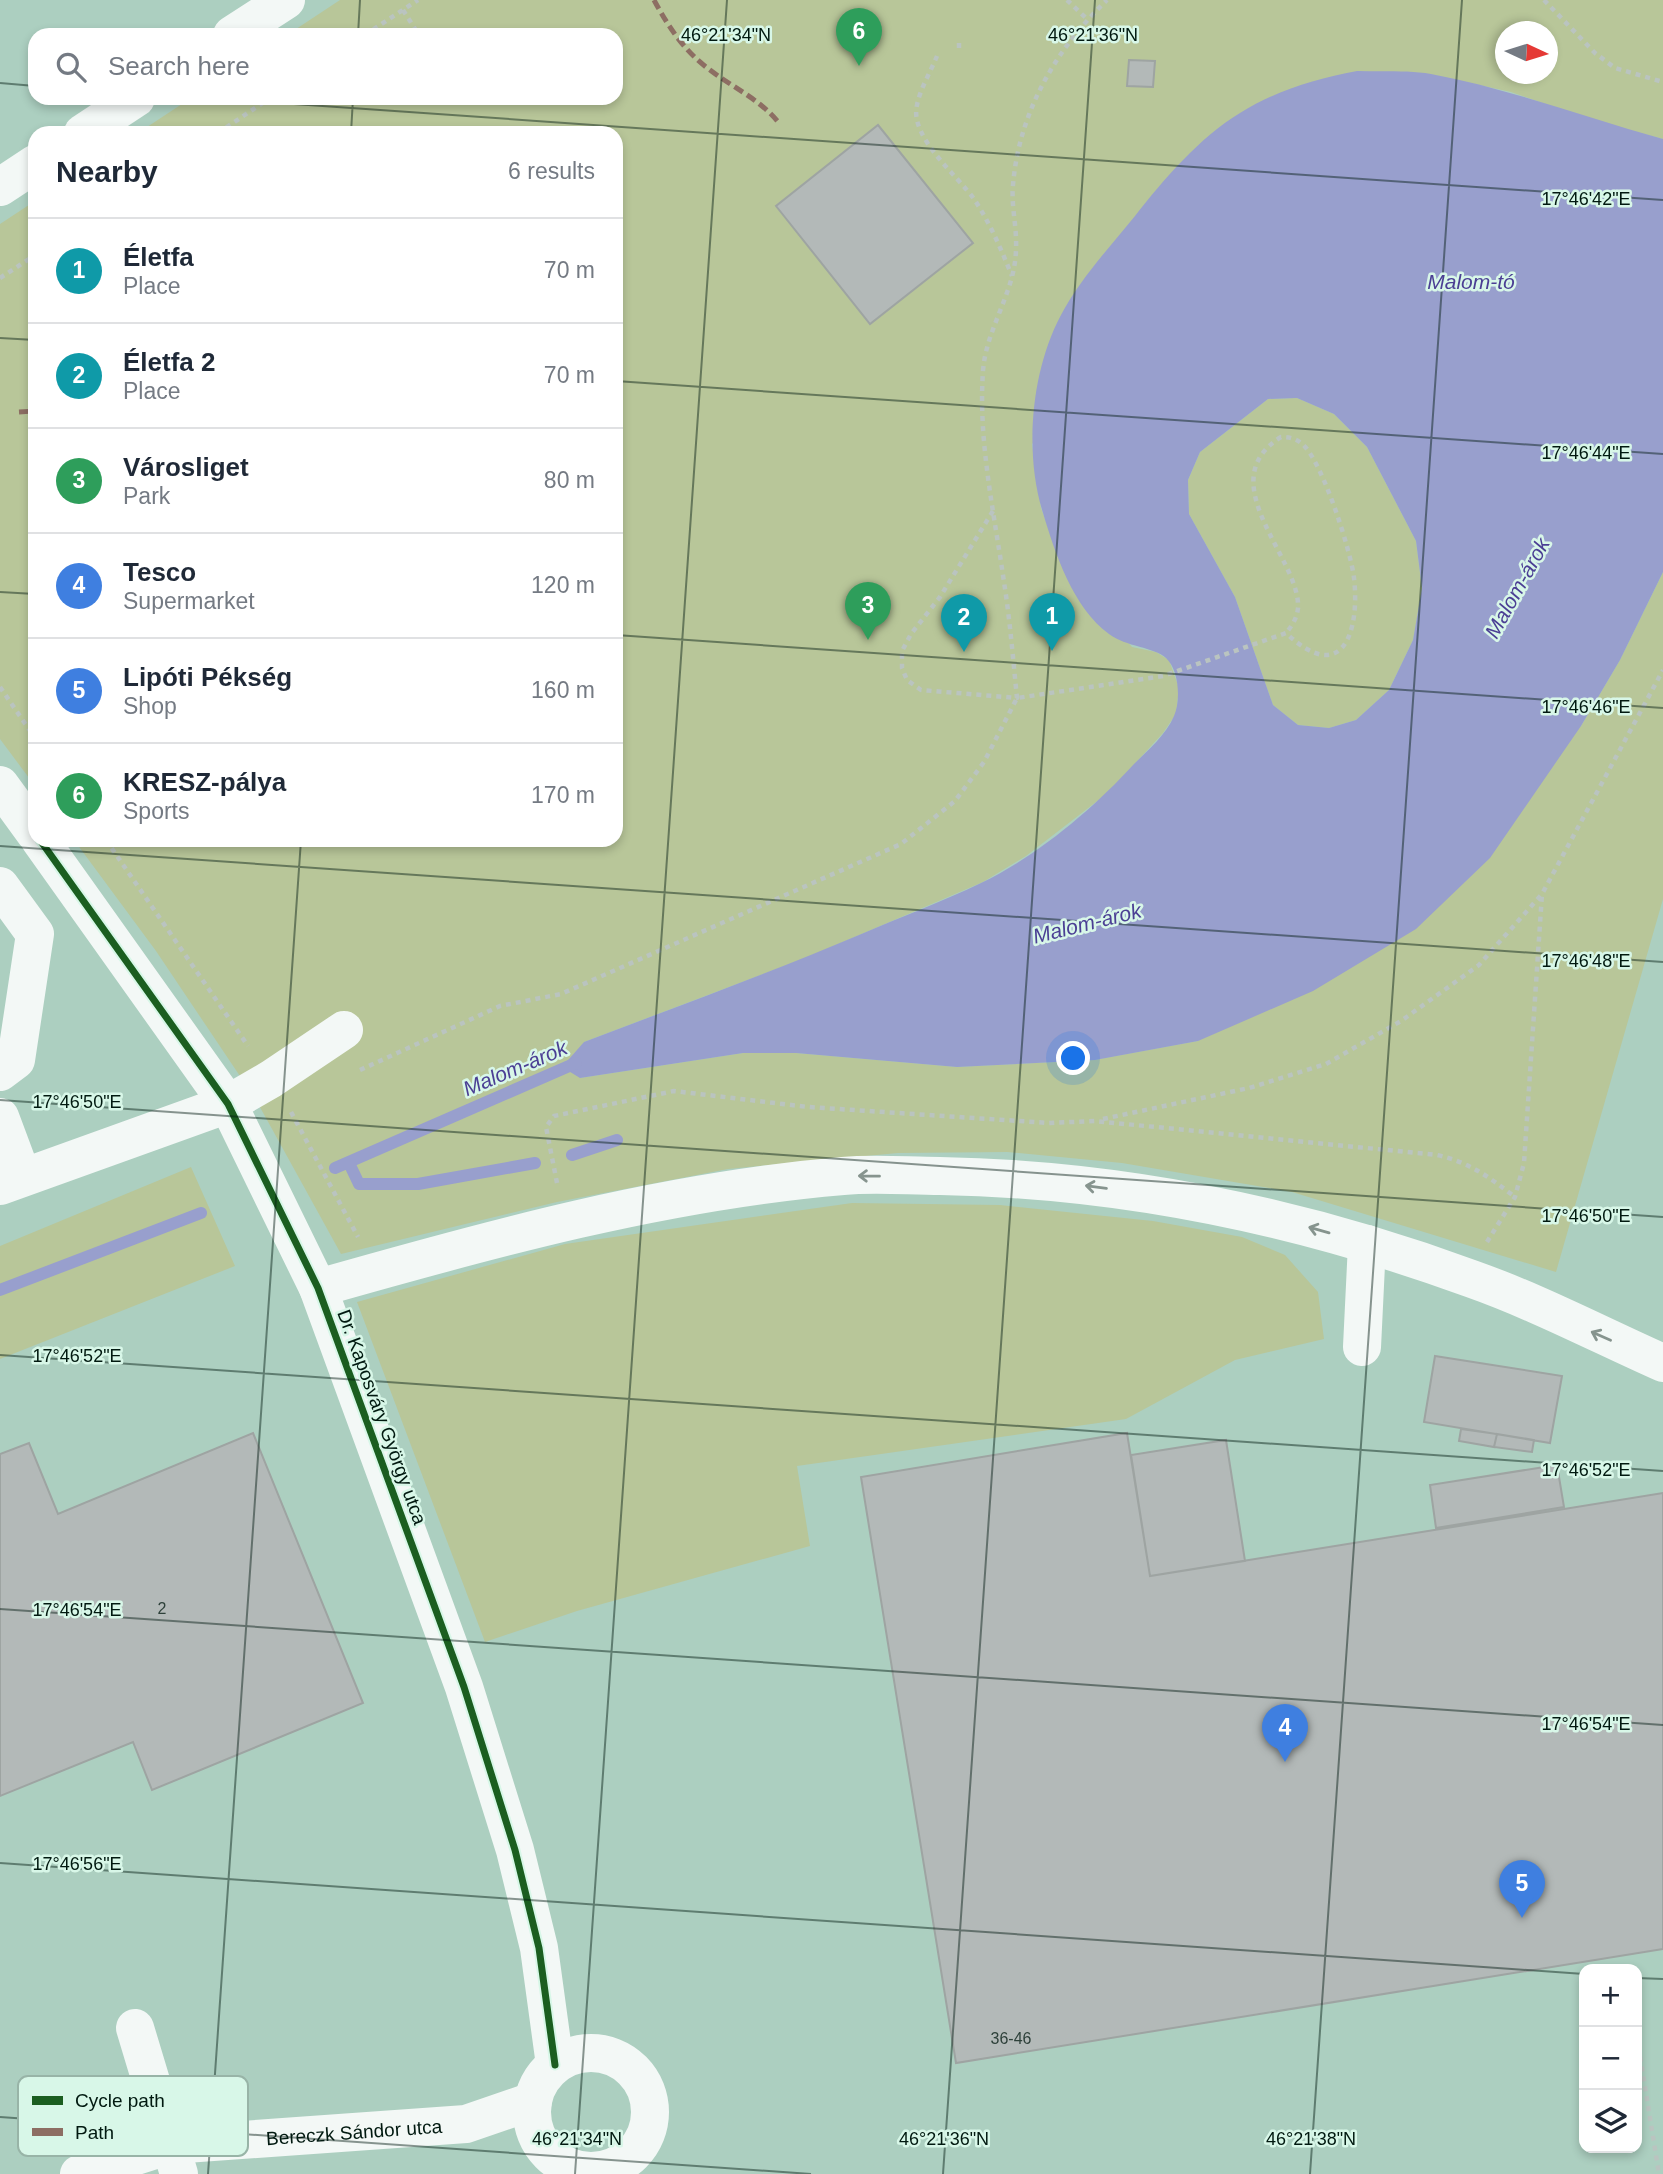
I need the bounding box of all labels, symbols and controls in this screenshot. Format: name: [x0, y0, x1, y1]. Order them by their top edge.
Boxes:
pin: 6: [836, 8, 882, 66]
north arrow: [1495, 21, 1558, 84]
text: 46°21'34"N: [681, 25, 771, 45]
text: 46°21'36"N: [1048, 25, 1138, 45]
search box: [28, 28, 623, 105]
icon: search: [52, 48, 90, 86]
text: Search here: [108, 51, 250, 81]
text: Nearby: [56, 155, 158, 188]
text: 6 results: [508, 158, 595, 184]
text: 17°46'42"E: [1541, 189, 1631, 209]
text: Életfa: [123, 242, 194, 272]
text: 1: [73, 257, 85, 283]
text: 70 m: [544, 257, 595, 283]
water label: Malom-tó: [1427, 270, 1515, 293]
text: Place: [123, 273, 181, 299]
text: Életfa 2: [123, 347, 216, 377]
text: 2: [73, 362, 85, 388]
text: 70 m: [544, 362, 595, 388]
text: Place: [123, 378, 181, 404]
text: 17°46'44"E: [1541, 443, 1631, 463]
text: Városliget: [123, 452, 249, 482]
text: 3: [73, 467, 85, 493]
text: 80 m: [544, 467, 595, 493]
text: Park: [123, 483, 170, 509]
water label: Malom-árok: [1480, 533, 1555, 642]
text: Tesco: [123, 557, 196, 587]
text: 4: [73, 572, 85, 598]
text: 120 m: [531, 572, 595, 598]
pin: 3: [845, 582, 891, 640]
text: Supermarket: [123, 588, 255, 614]
pin: 1: [1029, 593, 1075, 651]
pin: 2: [941, 594, 987, 652]
text: Lipóti Pékség: [123, 662, 292, 692]
text: 5: [73, 677, 85, 703]
text: 160 m: [531, 677, 595, 703]
text: Shop: [123, 693, 177, 719]
text: 17°46'46"E: [1541, 697, 1631, 717]
text: KRESZ-pálya: [123, 767, 286, 797]
text: 6: [73, 782, 85, 808]
text: 170 m: [531, 782, 595, 808]
text: Sports: [123, 798, 189, 824]
water label: Malom-árok: [1030, 898, 1145, 948]
text: 17°46'48"E: [1541, 951, 1631, 971]
water label: Malom-árok: [459, 1035, 572, 1100]
your location: [1056, 1041, 1090, 1075]
text: 17°46'50"E: [32, 1092, 122, 1112]
one-way arrow: [858, 1169, 881, 1182]
one-way arrow: [1085, 1180, 1108, 1193]
text: 17°46'50"E: [1541, 1206, 1631, 1226]
one-way arrow: [1309, 1222, 1331, 1235]
street label: Dr. Kaposváry György utca: [333, 1307, 431, 1528]
one-way arrow: [1590, 1329, 1612, 1342]
text: 17°46'52"E: [32, 1346, 122, 1366]
text: 17°46'52"E: [1541, 1460, 1631, 1480]
text: 17°46'54"E: [32, 1600, 122, 1620]
house number: 2: [158, 1600, 167, 1617]
pin: 4: [1262, 1704, 1308, 1762]
text: 17°46'54"E: [1541, 1714, 1631, 1734]
text: 17°46'56"E: [32, 1854, 122, 1874]
pin: 5: [1499, 1860, 1545, 1918]
map controls: [1579, 1964, 1642, 2153]
button: +: [1579, 1964, 1642, 2027]
button: −: [1579, 2027, 1642, 2090]
house number: 36-46: [991, 2030, 1032, 2047]
legend: [18, 2076, 248, 2156]
text: Cycle path: [75, 2090, 165, 2111]
button: layers: [1579, 2090, 1642, 2153]
street label: Bereczk Sándor utca: [265, 2115, 443, 2149]
text: Path: [75, 2122, 114, 2143]
text: 46°21'34"N: [532, 2129, 622, 2149]
text: 46°21'36"N: [899, 2129, 989, 2149]
text: 46°21'38"N: [1266, 2129, 1356, 2149]

